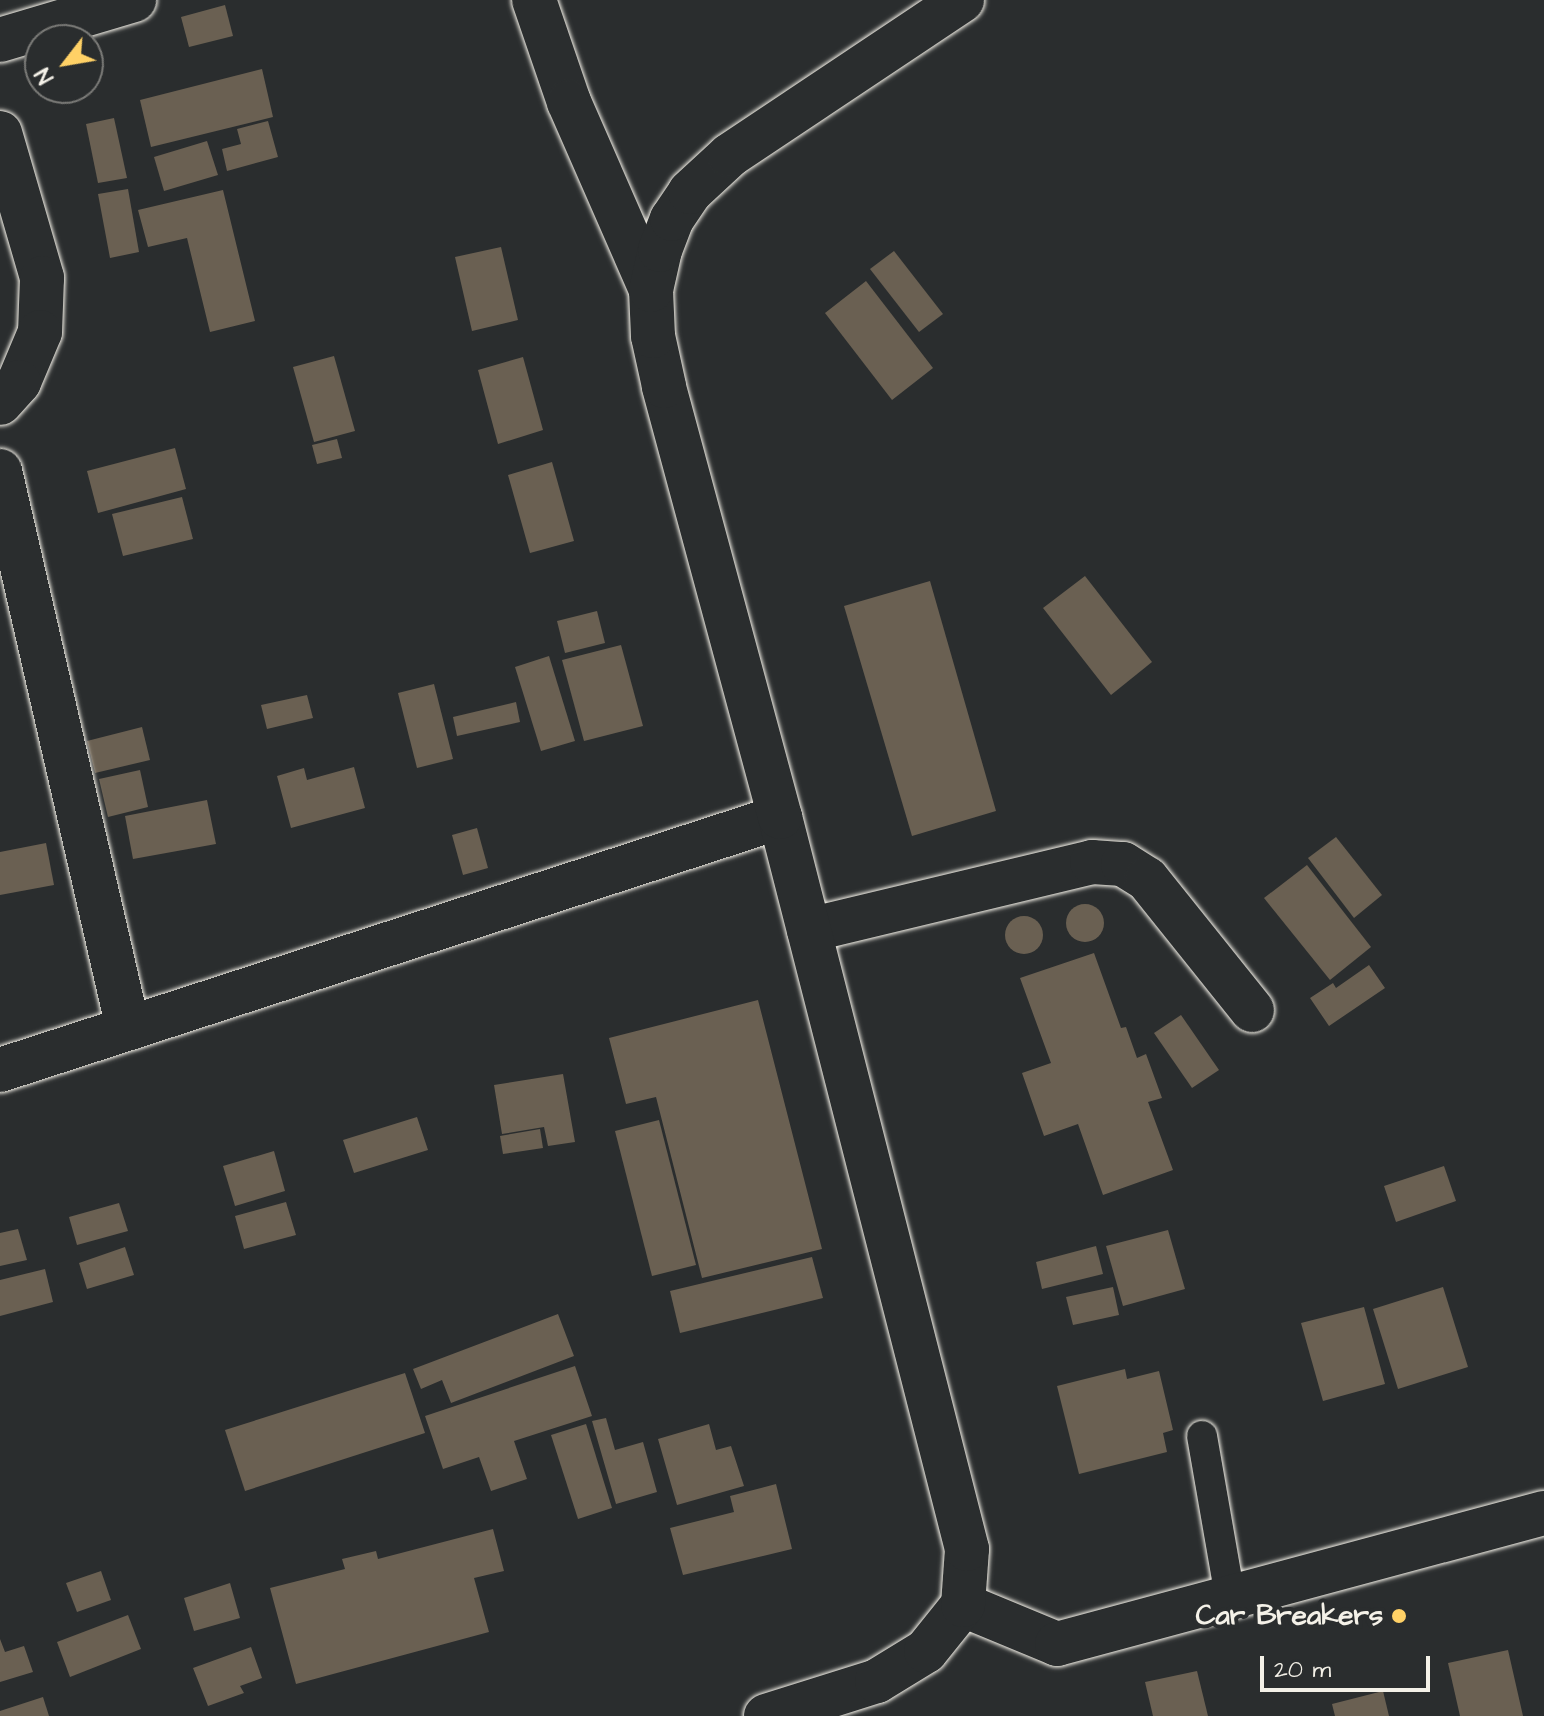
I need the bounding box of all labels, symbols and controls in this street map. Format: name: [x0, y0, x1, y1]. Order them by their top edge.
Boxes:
north arrow: [24, 24, 104, 104]
text: N: [28, 62, 62, 89]
place label: Car Breakers: [1196, 1599, 1383, 1633]
marker: Car Breakers: [1390, 1607, 1408, 1625]
scale bar: [1264, 1640, 1434, 1690]
text: 20 m: [1274, 1653, 1331, 1687]

